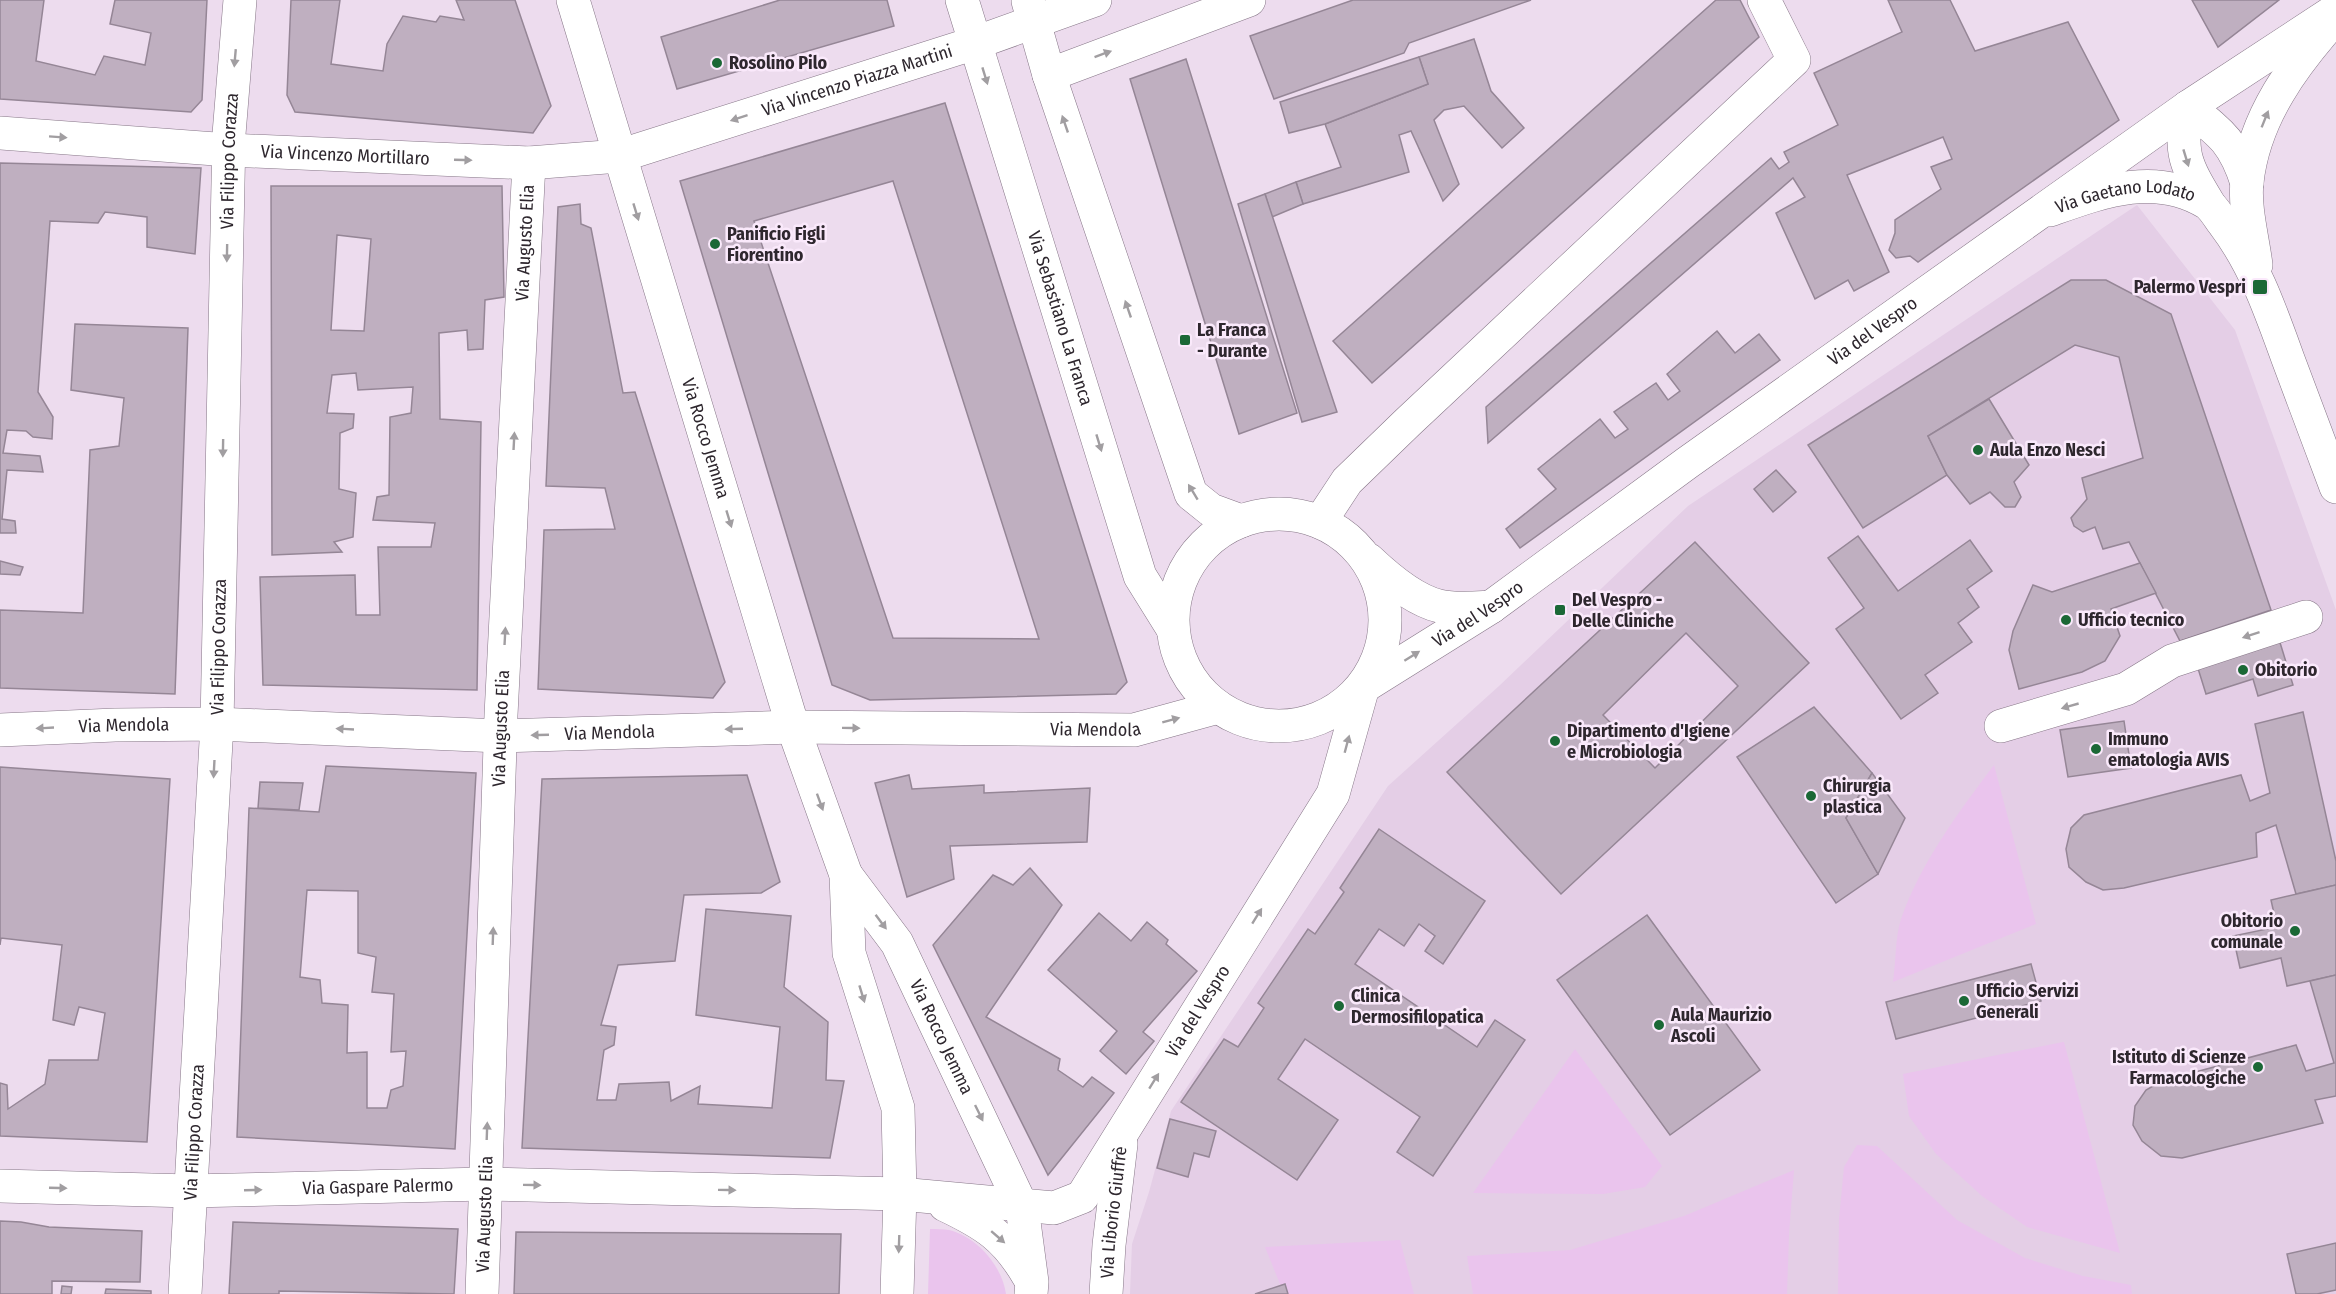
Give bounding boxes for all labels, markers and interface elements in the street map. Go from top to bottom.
street label: Via Vincenzo Piazza Martini [759,40,955,121]
one-way arrow [230,49,240,68]
one-way arrow [1095,49,1113,59]
place label: Rosolino Pilo [729,52,828,74]
marker: Rosolino Pilo [710,56,724,70]
one-way arrow [981,67,990,85]
street label: Via Filippo Corazza [216,92,243,229]
one-way arrow [2261,110,2270,128]
one-way arrow [730,114,748,123]
one-way arrow [1060,115,1070,133]
one-way arrow [49,133,68,142]
street label: Via Vincenzo Mortillaro [260,140,430,170]
one-way arrow [2182,149,2191,167]
one-way arrow [453,156,472,165]
street label: Via Gaetano Lodato [2052,175,2199,218]
street label: Via Augusto Elia [511,184,539,302]
one-way arrow [632,203,641,221]
place label: Panificio Figli Fiorentino [727,223,825,266]
street label: Via Sebastiano La Franca [1023,228,1098,408]
marker: Panificio Figli Fiorentino [708,237,722,251]
one-way arrow [222,244,232,263]
place label: Palermo Vespri [2134,276,2246,298]
marker: Palermo Vespri [2251,278,2269,296]
street label: Via del Vespro [1824,292,1922,370]
one-way arrow [1123,300,1132,318]
place label: La Franca - Durante [1197,319,1267,362]
marker: La Franca - Durante [1178,333,1192,347]
street label: Via Rocco Jemma [677,376,734,501]
one-way arrow [510,432,519,451]
one-way arrow [1095,434,1104,452]
one-way arrow [218,439,228,458]
place label: Aula Enzo Nesci [1989,439,2105,461]
marker: Aula Enzo Nesci [1971,443,1985,457]
one-way arrow [1187,484,1198,500]
one-way arrow [725,510,734,528]
street label: Via del Vespro [1428,576,1528,652]
street label: Via Filippo Corazza [206,578,231,715]
place label: Del Vespro - Delle Cliniche [1572,589,1674,632]
marker: Del Vespro - Delle Cliniche [1553,603,1567,617]
place label: Ufficio tecnico [2078,609,2185,631]
marker: Ufficio tecnico [2059,613,2073,627]
one-way arrow [500,626,509,645]
one-way arrow [2242,631,2260,641]
one-way arrow [1404,650,1421,661]
place label: Obitorio [2255,659,2318,681]
marker: Obitorio [2236,663,2250,677]
street label: Via Augusto Elia [488,669,514,787]
one-way arrow [2061,702,2079,711]
street label: Via Mendola [78,713,169,738]
one-way arrow [1162,715,1180,724]
street label: Via Mendola [1050,718,1144,741]
street label: Via Mendola [564,720,655,745]
place label: Dipartimento d'Igiene e Microbiologia [1567,720,1730,763]
one-way arrow [35,723,54,732]
one-way arrow [842,723,861,733]
one-way arrow [725,724,744,734]
one-way arrow [335,725,354,734]
place label: Immuno ematologia AVIS [2108,728,2229,771]
one-way arrow [530,730,549,740]
marker: Dipartimento d'Igiene e Microbiologia [1548,734,1562,748]
one-way arrow [1343,735,1352,753]
marker: Immuno ematologia AVIS [2089,742,2103,756]
one-way arrow [210,759,219,778]
place label: Chirurgia plastica [1823,775,1891,818]
marker: Chirurgia plastica [1804,789,1818,803]
one-way arrow [815,793,825,811]
one-way arrow [1251,908,1262,924]
place label: Obitorio comunale [2211,910,2283,953]
one-way arrow [874,914,886,929]
marker: Obitorio comunale [2288,924,2302,938]
one-way arrow [489,926,498,945]
street label: Via del Vespro [1161,961,1235,1061]
street label: Via Rocco Jemma [905,976,978,1098]
place label: Ufficio Servizi Generali [1976,980,2079,1023]
one-way arrow [858,985,867,1003]
place label: Clinica Dermosifilopatica [1351,985,1484,1028]
marker: Ufficio Servizi Generali [1957,994,1971,1008]
marker: Clinica Dermosifilopatica [1332,999,1346,1013]
place label: Aula Maurizio Ascoli [1670,1004,1772,1047]
marker: Aula Maurizio Ascoli [1652,1018,1666,1032]
place label: Istituto di Scienze Farmacologiche [2112,1046,2246,1089]
marker: Istituto di Scienze Farmacologiche [2251,1060,2265,1074]
street label: Via Filippo Corazza [179,1063,209,1201]
one-way arrow [1148,1073,1159,1089]
one-way arrow [975,1105,984,1122]
one-way arrow [482,1121,492,1140]
street label: Via Liborio Giuffrè [1096,1145,1132,1279]
street label: Via Augusto Elia [472,1155,498,1273]
street label: Via Gaspare Palermo [302,1174,454,1199]
one-way arrow [523,1180,542,1190]
one-way arrow [49,1183,68,1192]
one-way arrow [244,1185,263,1194]
one-way arrow [718,1185,737,1195]
one-way arrow [990,1230,1005,1243]
one-way arrow [894,1235,903,1254]

